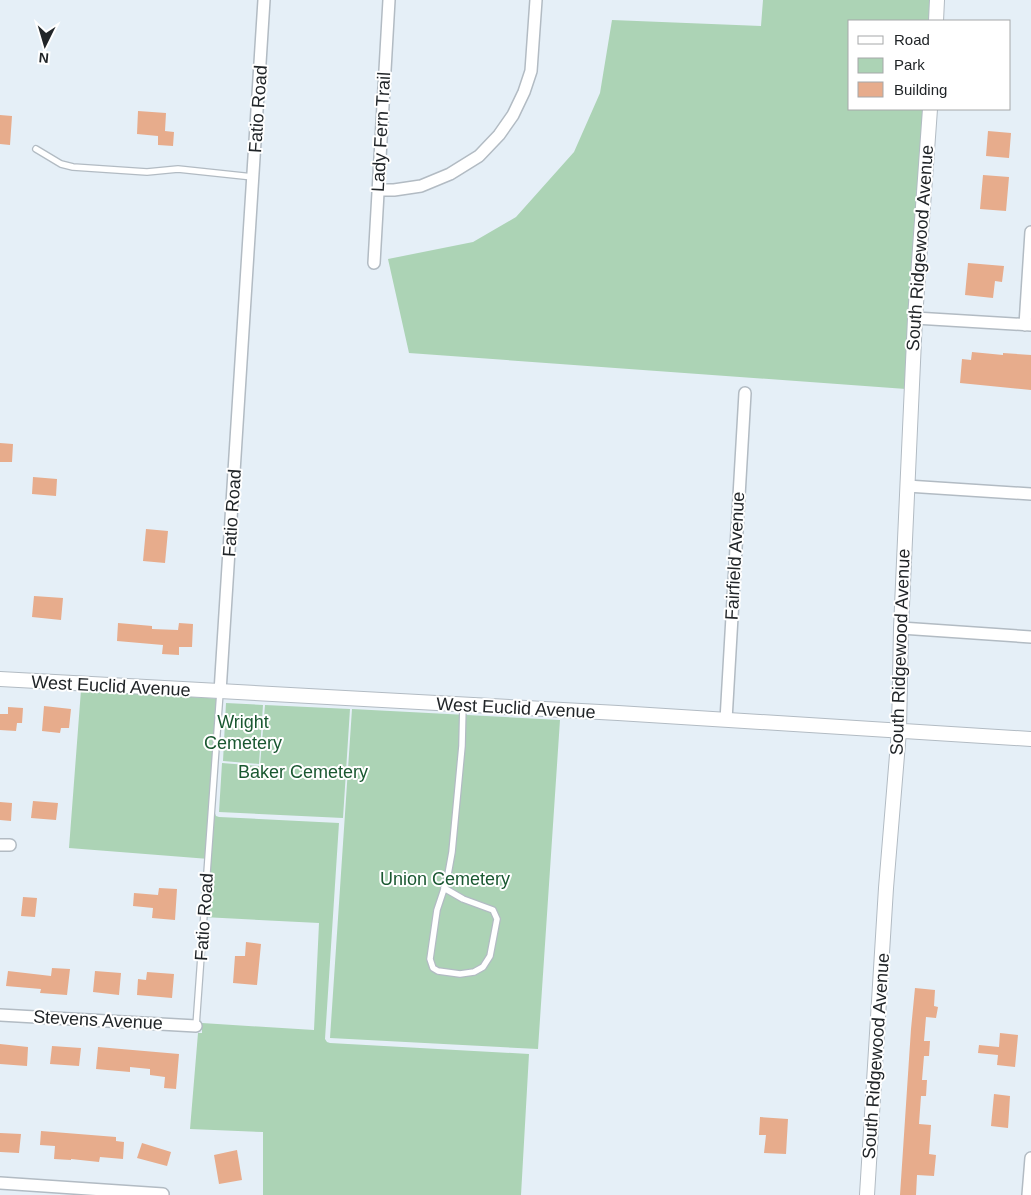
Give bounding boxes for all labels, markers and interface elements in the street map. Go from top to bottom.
north arrow [20,20,70,70]
legend [848,20,1011,110]
text: Road [894,31,930,48]
text: N [38,50,50,66]
text: Park [894,56,925,73]
street label: Fatio Road [245,64,271,154]
street label: Lady Fern Trail [368,72,394,192]
text: Building [894,81,947,98]
street label: South Ridgewood Avenue [903,144,937,352]
street label: Fatio Road [219,468,245,558]
street label: Fairfield Avenue [722,491,748,621]
street label: South Ridgewood Avenue [886,548,914,756]
street label: West Euclid Avenue [31,672,191,700]
street label: West Euclid Avenue [436,694,596,722]
park label: Wright Cemetery [204,712,282,753]
park label: Baker Cemetery [238,762,368,782]
park label: Union Cemetery [380,869,510,889]
street label: Fatio Road [191,872,217,962]
street label: South Ridgewood Avenue [859,952,893,1160]
street label: Stevens Avenue [33,1007,163,1033]

